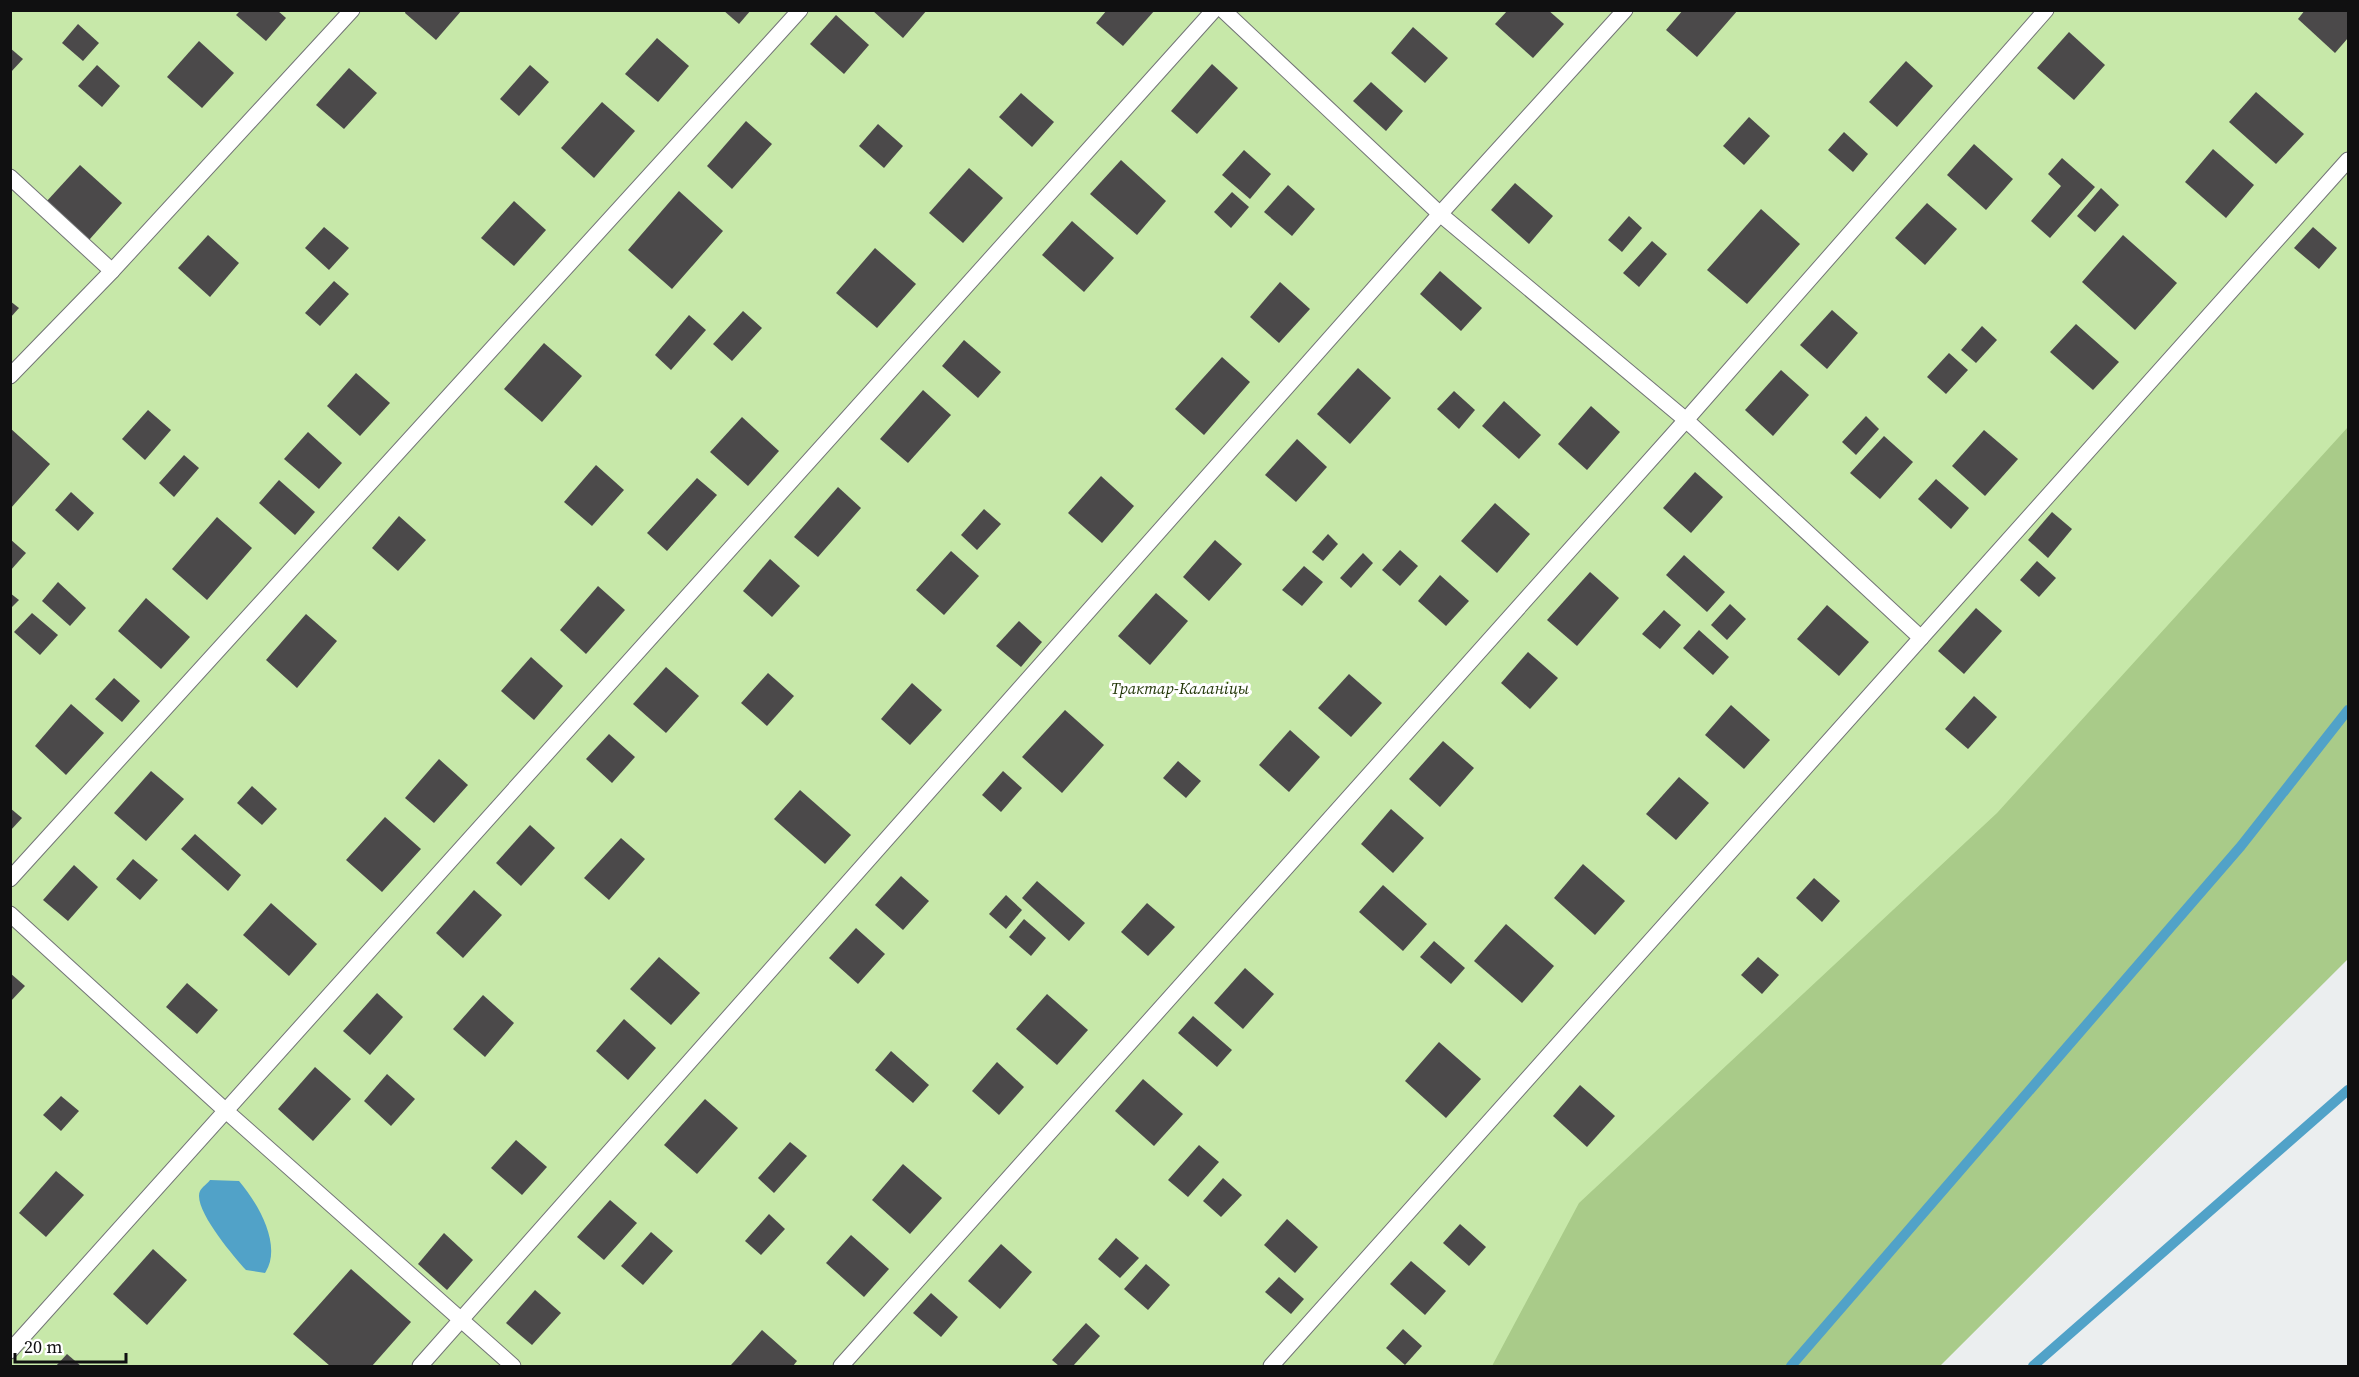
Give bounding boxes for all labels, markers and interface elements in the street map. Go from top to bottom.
park label: Трактар-Каланіцы [1111,677,1250,699]
scale bar [15,1326,126,1364]
text: 20 m [24,1334,62,1359]

